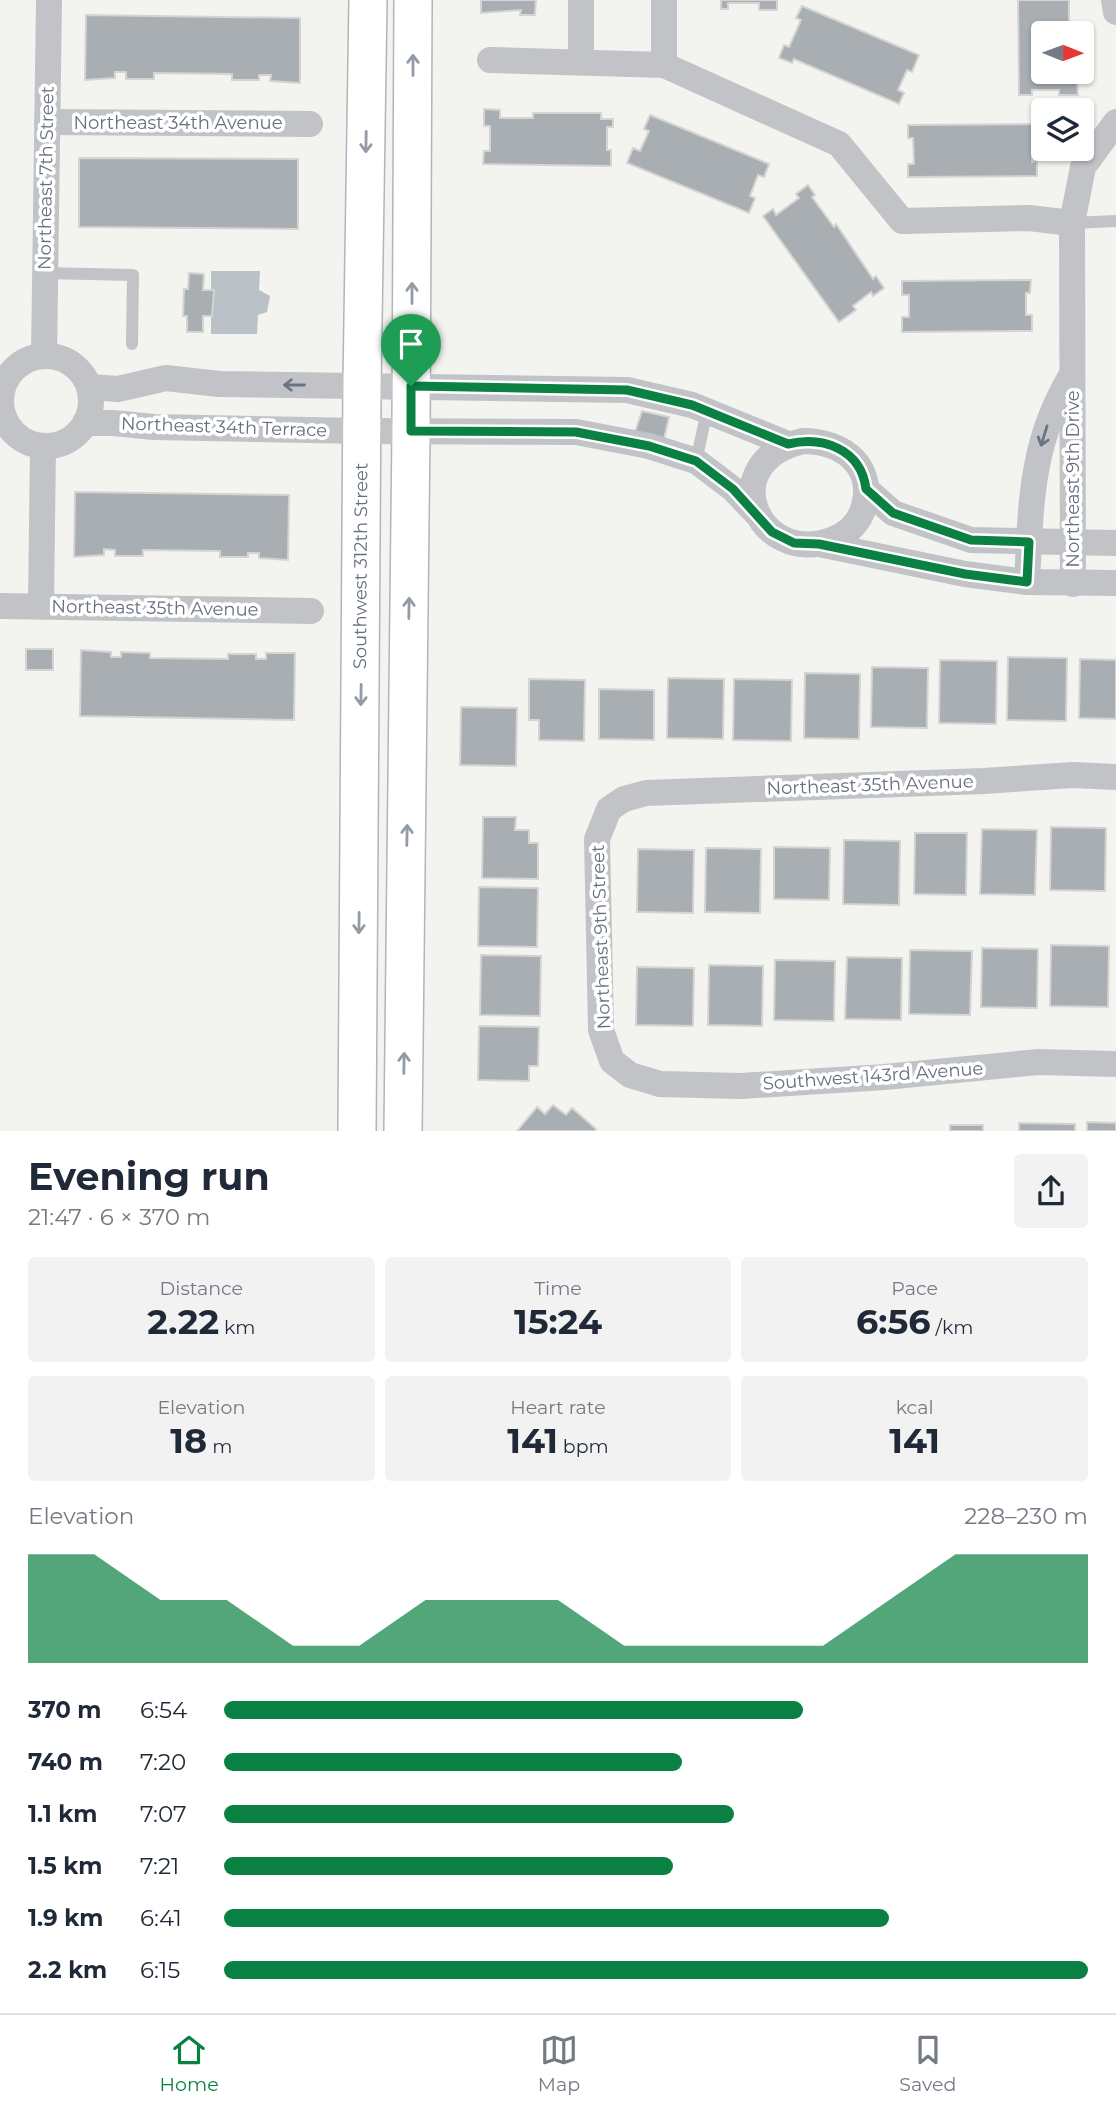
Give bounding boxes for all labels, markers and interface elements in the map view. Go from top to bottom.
north arrow [1031,21,1094,84]
map controls [1031,21,1094,161]
one-way arrow [406,54,420,77]
street label: Northeast 7th Street [33,86,59,270]
button: layers [1031,98,1094,161]
street label: Northeast 34th Avenue [73,112,283,134]
one-way arrow [359,130,372,153]
one-way arrow [405,281,419,304]
pin [381,314,441,386]
icon: arrive [392,325,430,363]
one-way arrow [283,378,306,391]
street label: Northeast 9th Drive [1062,390,1084,568]
street label: Northeast 34th Terrace [120,412,328,442]
one-way arrow [1037,425,1049,447]
street label: Southwest 312th Street [349,463,372,669]
street label: Northeast 35th Avenue [51,595,259,621]
one-way arrow [402,597,416,620]
one-way arrow [354,684,368,707]
street label: Northeast 35th Avenue [766,770,974,800]
one-way arrow [400,824,413,847]
street label: Northeast 9th Street [587,844,615,1030]
one-way arrow [352,911,365,934]
one-way arrow [397,1052,411,1075]
street label: Southwest 143rd Avenue [762,1057,984,1095]
text: Evening run [28,1153,270,1200]
button: share [1014,1154,1088,1228]
text: 21:47 · 6 × 370 m [28,1203,210,1231]
text: Distance [160,1277,243,1300]
text: Time [534,1277,582,1300]
text: Pace [891,1277,938,1300]
text: 2.22 [147,1300,219,1343]
text: 15:24 [514,1300,602,1343]
text: 6:56 [856,1300,931,1343]
text: km [219,1316,255,1339]
text: /km [931,1316,973,1339]
text: Elevation [157,1396,245,1419]
text: Heart rate [510,1396,606,1419]
text: kcal [896,1396,934,1419]
text: 18 [170,1419,207,1462]
text: 141 [507,1419,558,1462]
text: 141 [889,1419,940,1462]
text: m [207,1435,232,1458]
text: bpm [558,1435,609,1458]
text: Elevation [28,1502,134,1530]
text: 228–230 m [964,1502,1088,1530]
text: 370 m [28,1696,101,1724]
text: 6:54 [140,1696,187,1724]
text: 740 m [28,1748,103,1776]
text: 7:20 [140,1748,186,1776]
text: 1.1 km [28,1800,97,1828]
text: 7:07 [140,1800,187,1828]
text: 1.5 km [28,1852,102,1880]
text: 7:21 [140,1852,179,1880]
text: 1.9 km [28,1904,103,1932]
text: 6:41 [140,1904,182,1932]
text: 2.2 km [28,1956,107,1984]
text: 6:15 [140,1956,180,1984]
tab: Home [160,2031,219,2096]
tab: Map [538,2031,580,2096]
tab: Saved [899,2031,956,2096]

